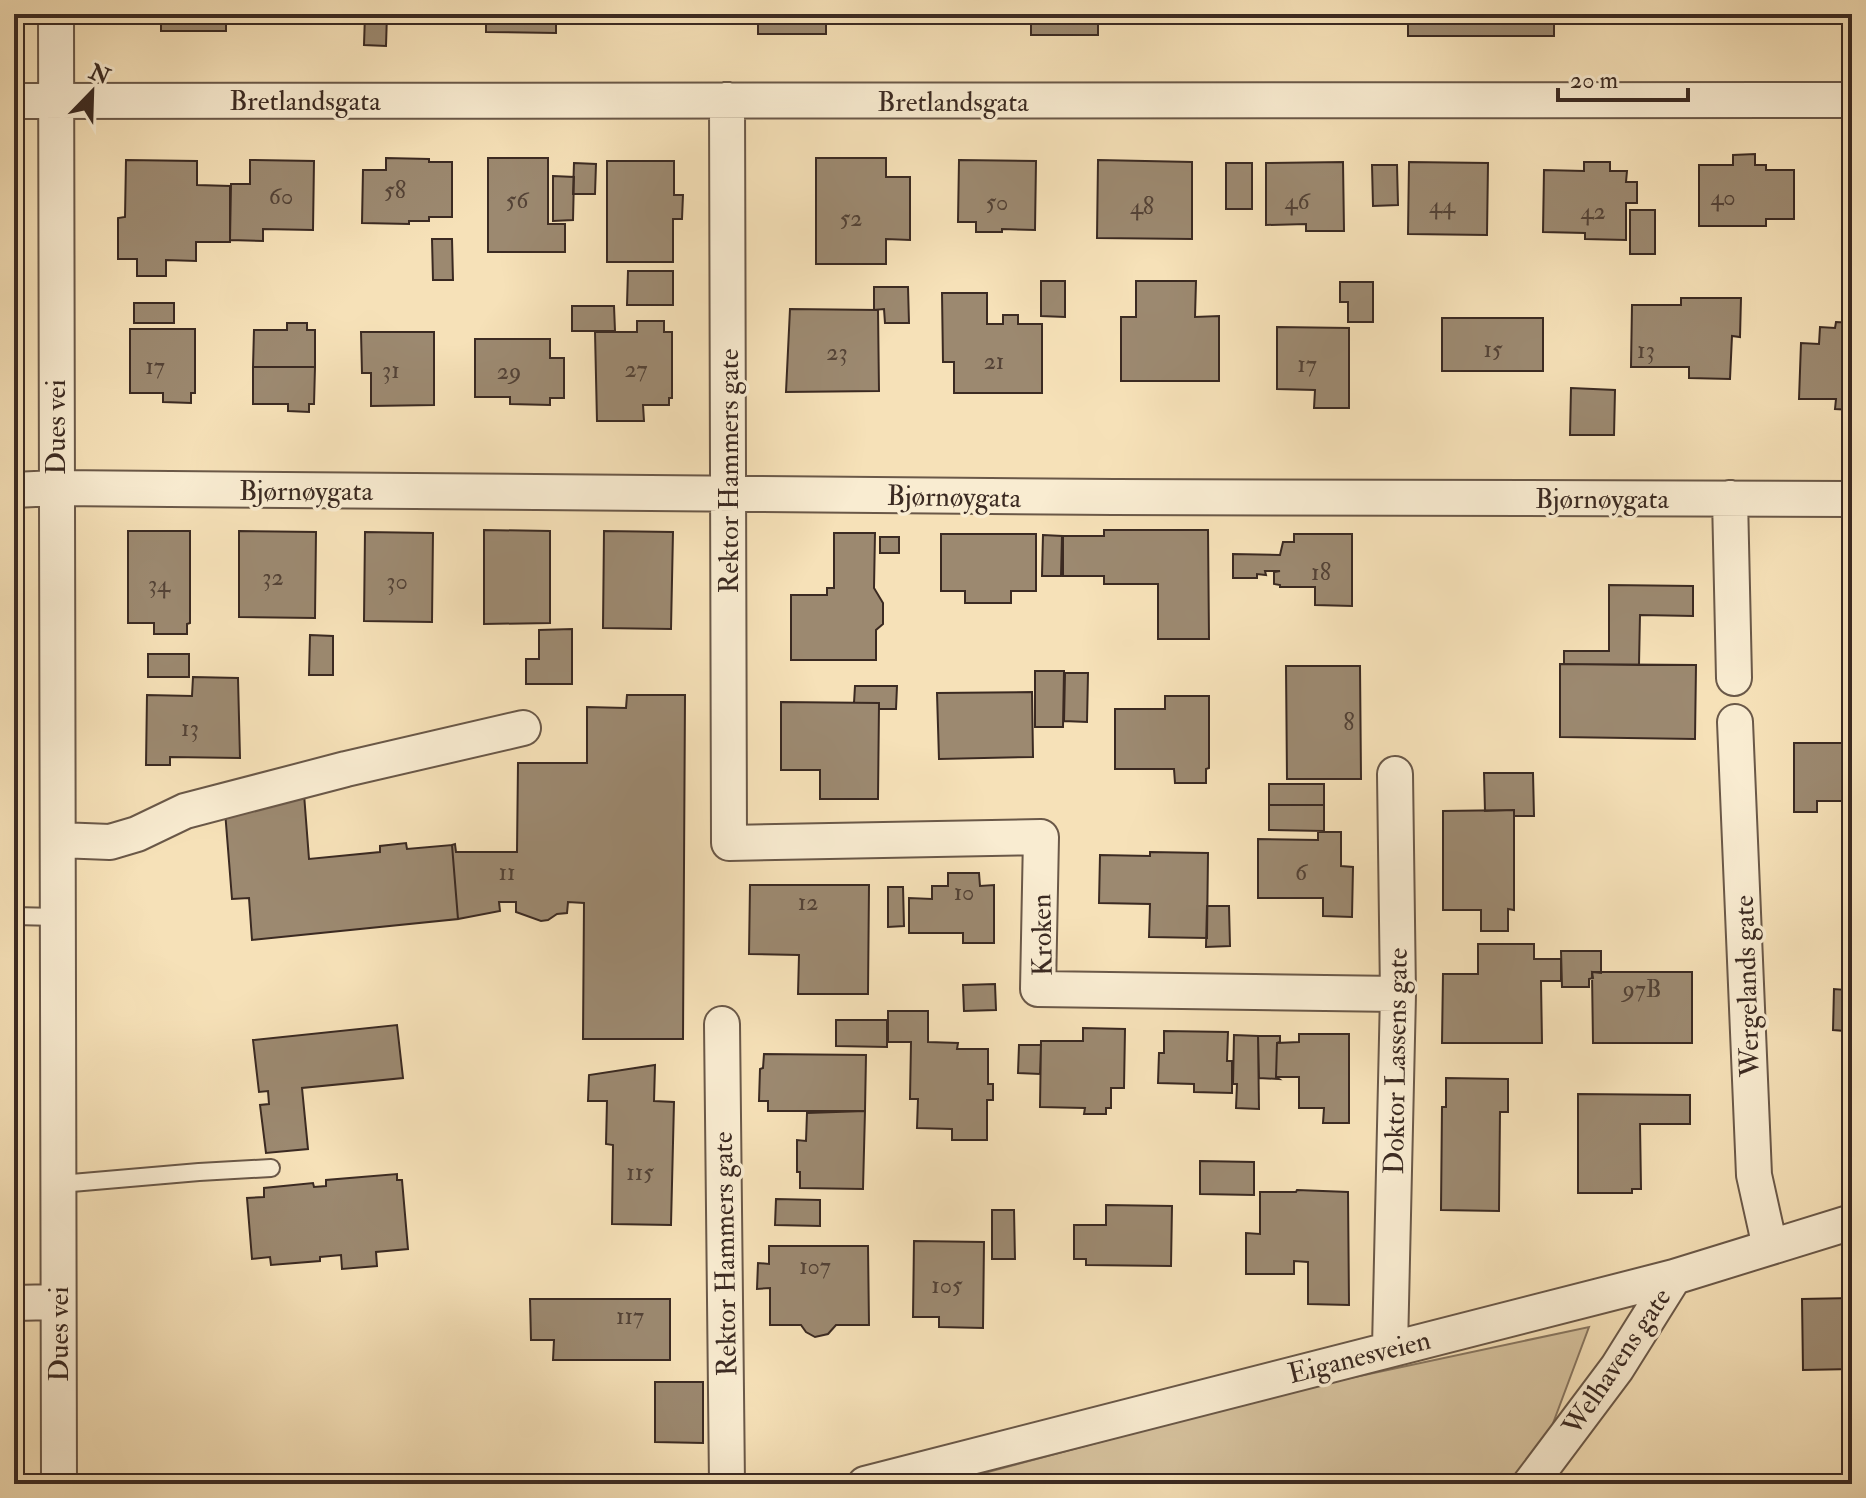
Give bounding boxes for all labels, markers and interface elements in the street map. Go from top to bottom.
north arrow [52,52,132,132]
scale bar [1558,52,1688,102]
text: N [84,57,114,91]
text: 20 m [1570,65,1619,96]
street label: Bretlandsgata [229,84,381,119]
street label: Bretlandsgata [877,85,1029,120]
house number: 58 [384,175,406,206]
house number: 60 [269,181,293,212]
house number: 40 [1710,182,1736,213]
house number: 56 [506,185,530,216]
house number: 46 [1284,186,1311,217]
house number: 50 [986,187,1008,218]
house number: 44 [1429,190,1456,221]
house number: 48 [1130,191,1154,222]
house number: 42 [1580,196,1606,227]
house number: 52 [840,203,862,234]
house number: 15 [1483,334,1503,365]
house number: 13 [1637,335,1655,366]
house number: 23 [826,337,848,368]
house number: 21 [984,346,1004,377]
street label: Rektor Hammers gate [712,348,747,593]
house number: 17 [1297,349,1317,380]
house number: 17 [145,351,165,382]
house number: 27 [624,354,648,385]
house number: 31 [382,355,400,386]
house number: 29 [497,356,521,387]
street label: Dues vei [39,379,74,475]
street label: Bjørnøygata [239,474,374,509]
street label: Bjørnøygata [887,479,1022,516]
street label: Bjørnøygata [1535,482,1670,517]
house number: 18 [1311,557,1331,588]
house number: 32 [262,562,284,593]
house number: 30 [386,566,408,597]
house number: 34 [148,569,171,600]
house number: 8 [1343,707,1355,738]
house number: 13 [181,713,199,744]
house number: 11 [498,857,516,888]
house number: 6 [1295,857,1309,888]
house number: 10 [954,877,974,908]
house number: 12 [798,887,818,918]
street label: Kroken [1024,893,1061,976]
street label: Wergelands gate [1727,894,1768,1078]
street label: Doktor Lassens gate [1377,947,1416,1175]
house number: 97B [1620,974,1662,1005]
street label: Rektor Hammers gate [706,1131,745,1377]
house number: 115 [626,1157,654,1188]
house number: 107 [799,1251,831,1282]
house number: 105 [931,1270,963,1301]
street label: Welhavens gate [1555,1281,1679,1443]
street label: Dues vei [42,1286,77,1382]
house number: 117 [616,1301,644,1332]
street label: Eiganesveien [1284,1323,1434,1392]

